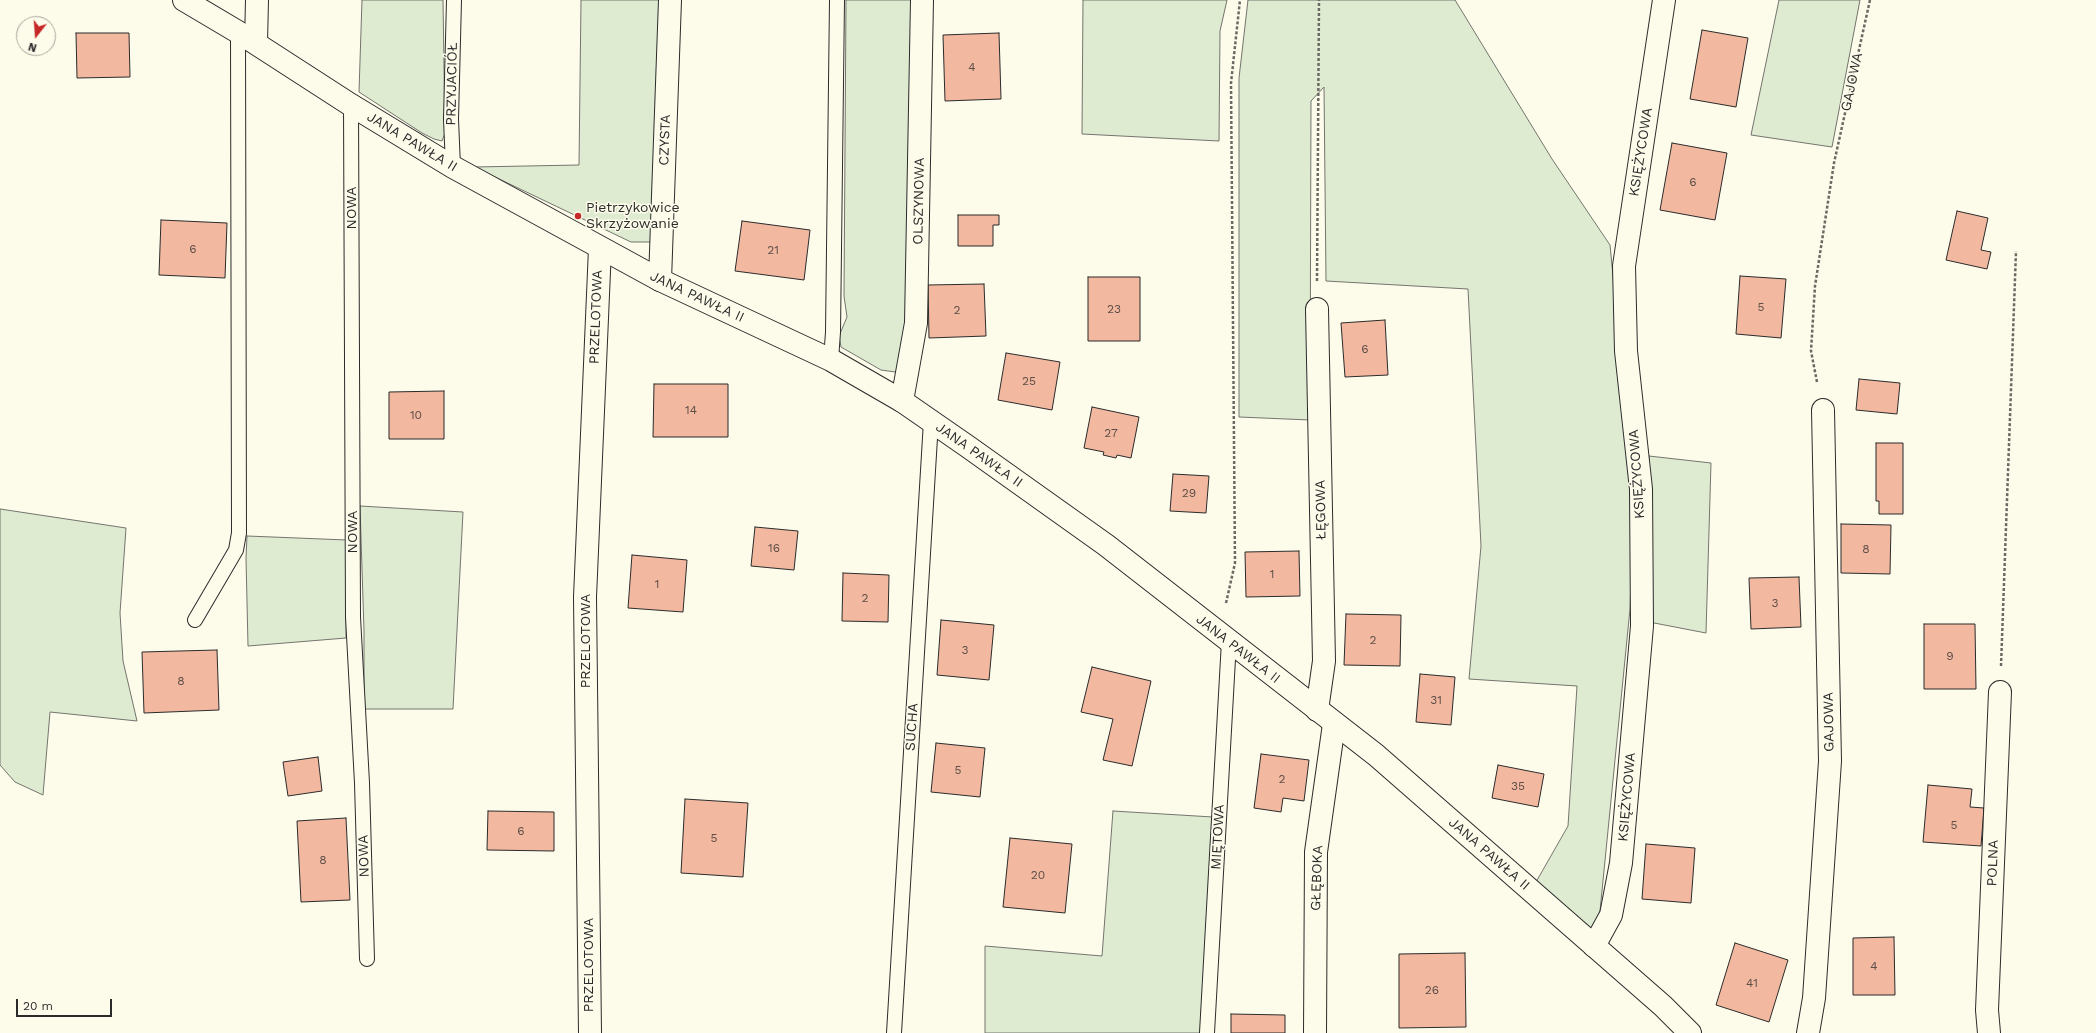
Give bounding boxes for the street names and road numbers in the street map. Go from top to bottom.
street label: PRZYJACIÓŁ [443,42,461,126]
street label: GAJOWA [1838,51,1866,113]
street label: KSIĘŻYCOWA [1626,106,1656,198]
street label: JANA PAWŁA II [364,108,460,176]
street label: CZYSTA [656,114,674,166]
street label: OLSZYNOWA [910,157,928,245]
street label: NOWA [344,187,360,229]
street label: JANA PAWŁA II [647,268,747,326]
street label: PRZELOTOWA [586,270,606,364]
street label: JANA PAWŁA II [932,419,1026,491]
street label: KSIĘŻYCOWA [1625,429,1649,519]
street label: ŁĘGOWA [1312,480,1330,540]
street label: NOWA [345,511,361,553]
street label: PRZELOTOWA [578,594,594,688]
street label: JANA PAWŁA II [1193,611,1283,687]
street label: GAJOWA [1820,692,1838,752]
street label: SUCHA [902,702,922,752]
street label: KSIĘŻYCOWA [1615,752,1639,842]
street label: MIĘTOWA [1208,804,1228,870]
street label: JANA PAWŁA II [1445,814,1533,894]
street label: NOWA [355,834,373,878]
street label: POLNA [1984,839,2002,887]
street label: GŁĘBOKA [1307,845,1327,911]
street label: PRZELOTOWA [581,918,597,1012]

